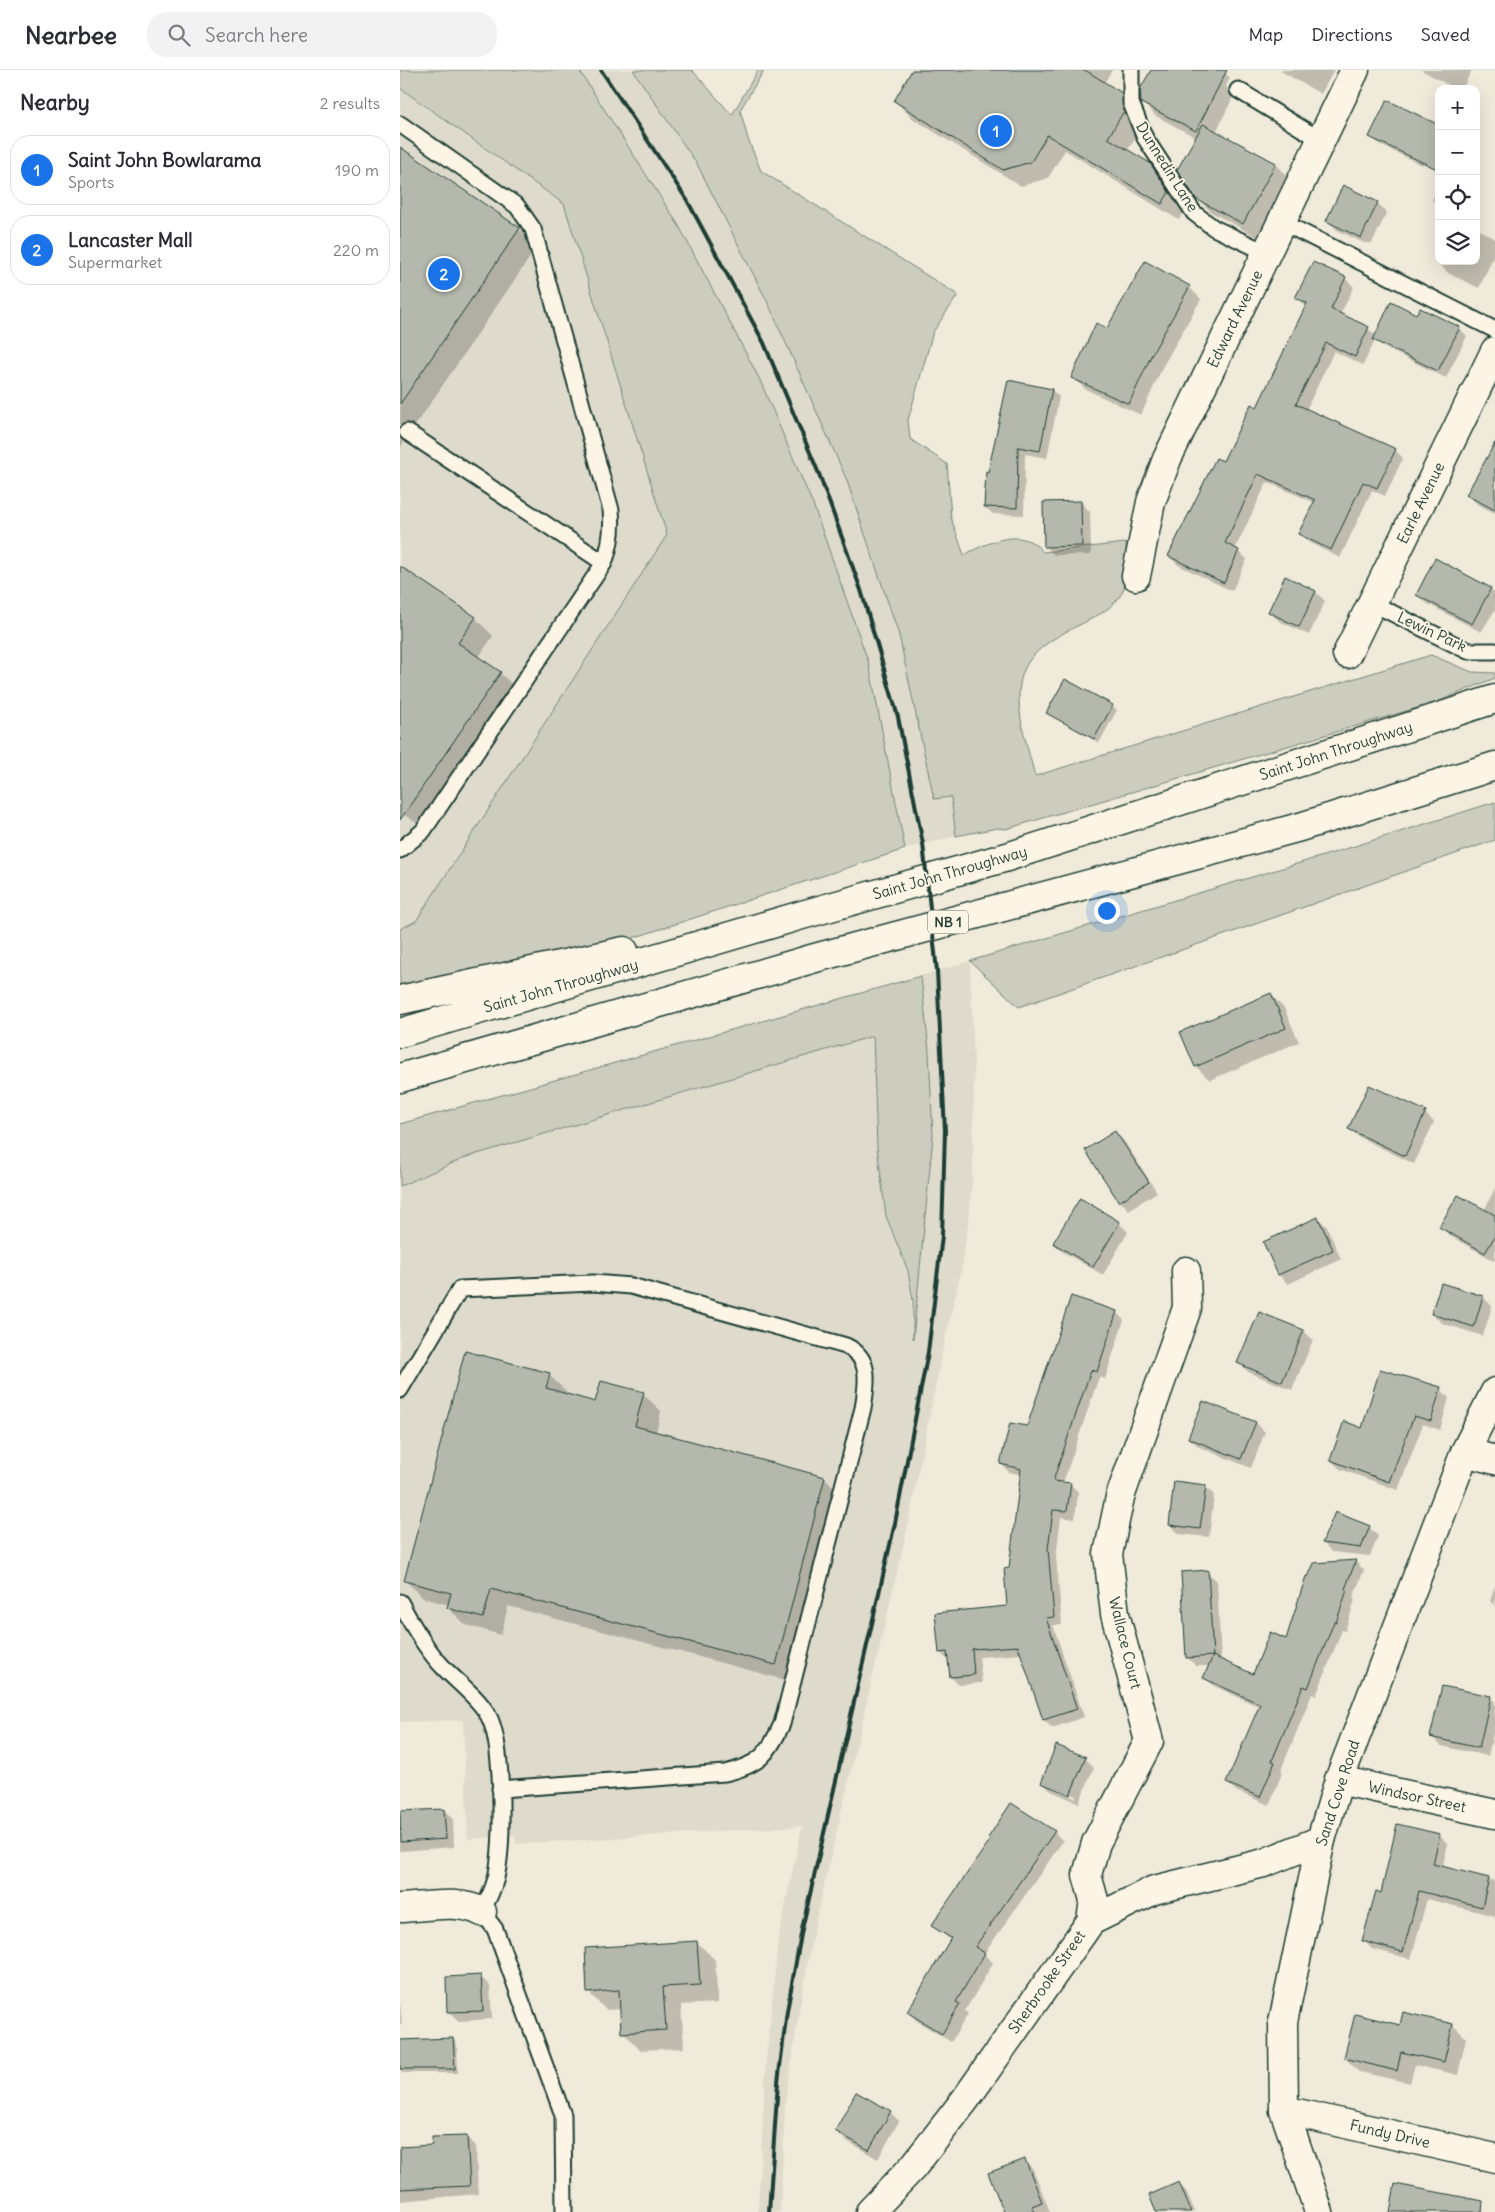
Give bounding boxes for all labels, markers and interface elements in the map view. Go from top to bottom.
search box [147,12,497,57]
text: Nearbee [25,20,117,50]
icon: search [165,21,193,49]
text: Search here [205,23,308,47]
text: Map [1248,23,1283,46]
text: Directions [1311,23,1393,46]
text: Saved [1421,23,1470,46]
map controls [1435,85,1480,265]
button: + [1435,85,1480,130]
text: Nearby [20,89,90,116]
text: 2 results [320,93,380,113]
pin: 1 [980,112,1012,150]
street label: Dunnedin Lane [1132,118,1203,215]
button: − [1435,130,1480,175]
text: Saint John Bowlarama [68,148,261,172]
text: 1 [34,160,40,180]
text: 190 m [335,160,379,180]
text: Sports [68,172,114,192]
button: locate [1435,175,1480,220]
button: layers [1435,220,1480,265]
text: Lancaster Mall [68,228,192,252]
text: 2 [33,240,41,260]
text: 220 m [333,240,379,260]
text: Supermarket [68,252,162,272]
pin: 2 [428,255,460,293]
street label: Edward Avenue [1203,267,1266,371]
street label: Earle Avenue [1393,459,1449,547]
street label: Lewin Park [1395,607,1470,656]
street label: Saint John Throughway [1257,717,1415,784]
street label: Saint John Throughway [870,841,1029,904]
your location [1094,898,1120,924]
road number: NB 1 [928,910,968,934]
street label: Saint John Throughway [481,954,640,1017]
street label: Wallace Court [1105,1595,1146,1691]
street label: Sand Cove Road [1311,1737,1364,1848]
street label: Windsor Street [1366,1777,1468,1816]
street label: Sherbrooke Street [1004,1926,1089,2037]
street label: Fundy Drive [1348,2115,1432,2152]

